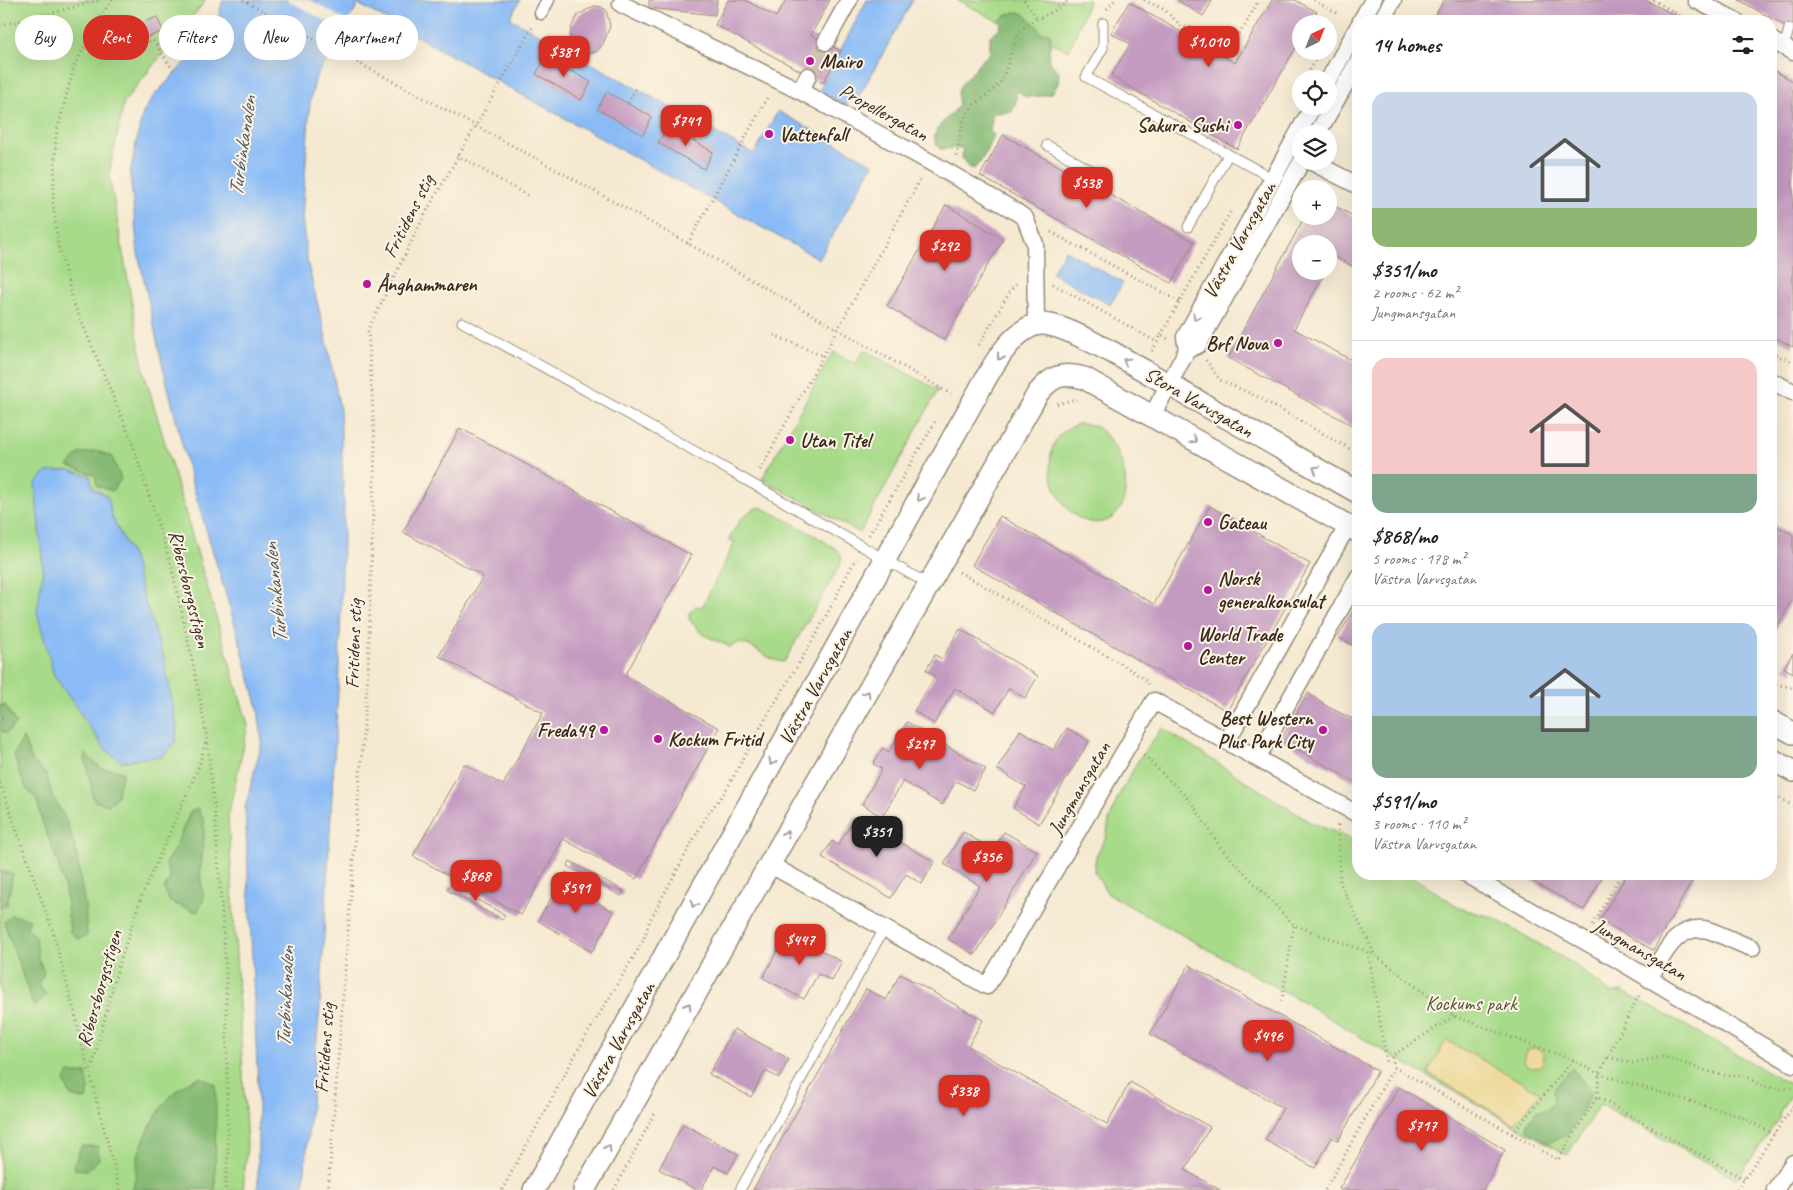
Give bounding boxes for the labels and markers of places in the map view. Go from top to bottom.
pin: $1,010 [1168,26,1250,68]
pin: $381 [534,36,594,78]
place label: Mairo [820,49,864,74]
marker: Mairo [804,55,816,67]
pin: $741 [656,104,716,147]
place label: Sakura Sushi [1137,113,1231,138]
marker: Sakura Sushi [1232,119,1244,131]
place label: Vattenfall [779,122,851,147]
marker: Vattenfall [763,128,775,140]
pin: $538 [1057,166,1117,209]
pin: $292 [915,230,975,272]
place label: Ånghammaren [377,272,477,297]
marker: Ånghammaren [361,278,373,290]
place label: Brf Nova [1206,331,1270,356]
marker: Brf Nova [1272,337,1284,349]
place label: Utan Titel [800,428,875,453]
marker: Utan Titel [784,434,796,446]
place label: Gateau [1218,510,1267,535]
marker: Gateau [1202,516,1214,528]
place label: Norsk generalkonsulat [1218,566,1327,614]
marker: Norsk generalkonsulat [1202,584,1214,596]
place label: World Trade Center [1198,622,1284,670]
marker: World Trade Center [1182,640,1194,652]
place label: Best Western Plus Park City [1218,706,1315,754]
place label: Freda49 [537,718,596,743]
marker: Freda49 [598,724,610,736]
marker: Best Western Plus Park City [1317,724,1329,736]
place label: Kockum Fritid [668,727,766,752]
pin: $297 [890,728,950,770]
marker: Kockum Fritid [652,733,664,745]
pin: $351 [847,816,907,858]
pin: $356 [957,840,1017,883]
pin: $868 [446,860,506,902]
pin: $591 [546,872,606,914]
pin: $447 [770,924,830,966]
pin: $496 [1238,1020,1298,1062]
pin: $338 [934,1074,994,1117]
pin: $717 [1392,1110,1452,1152]

